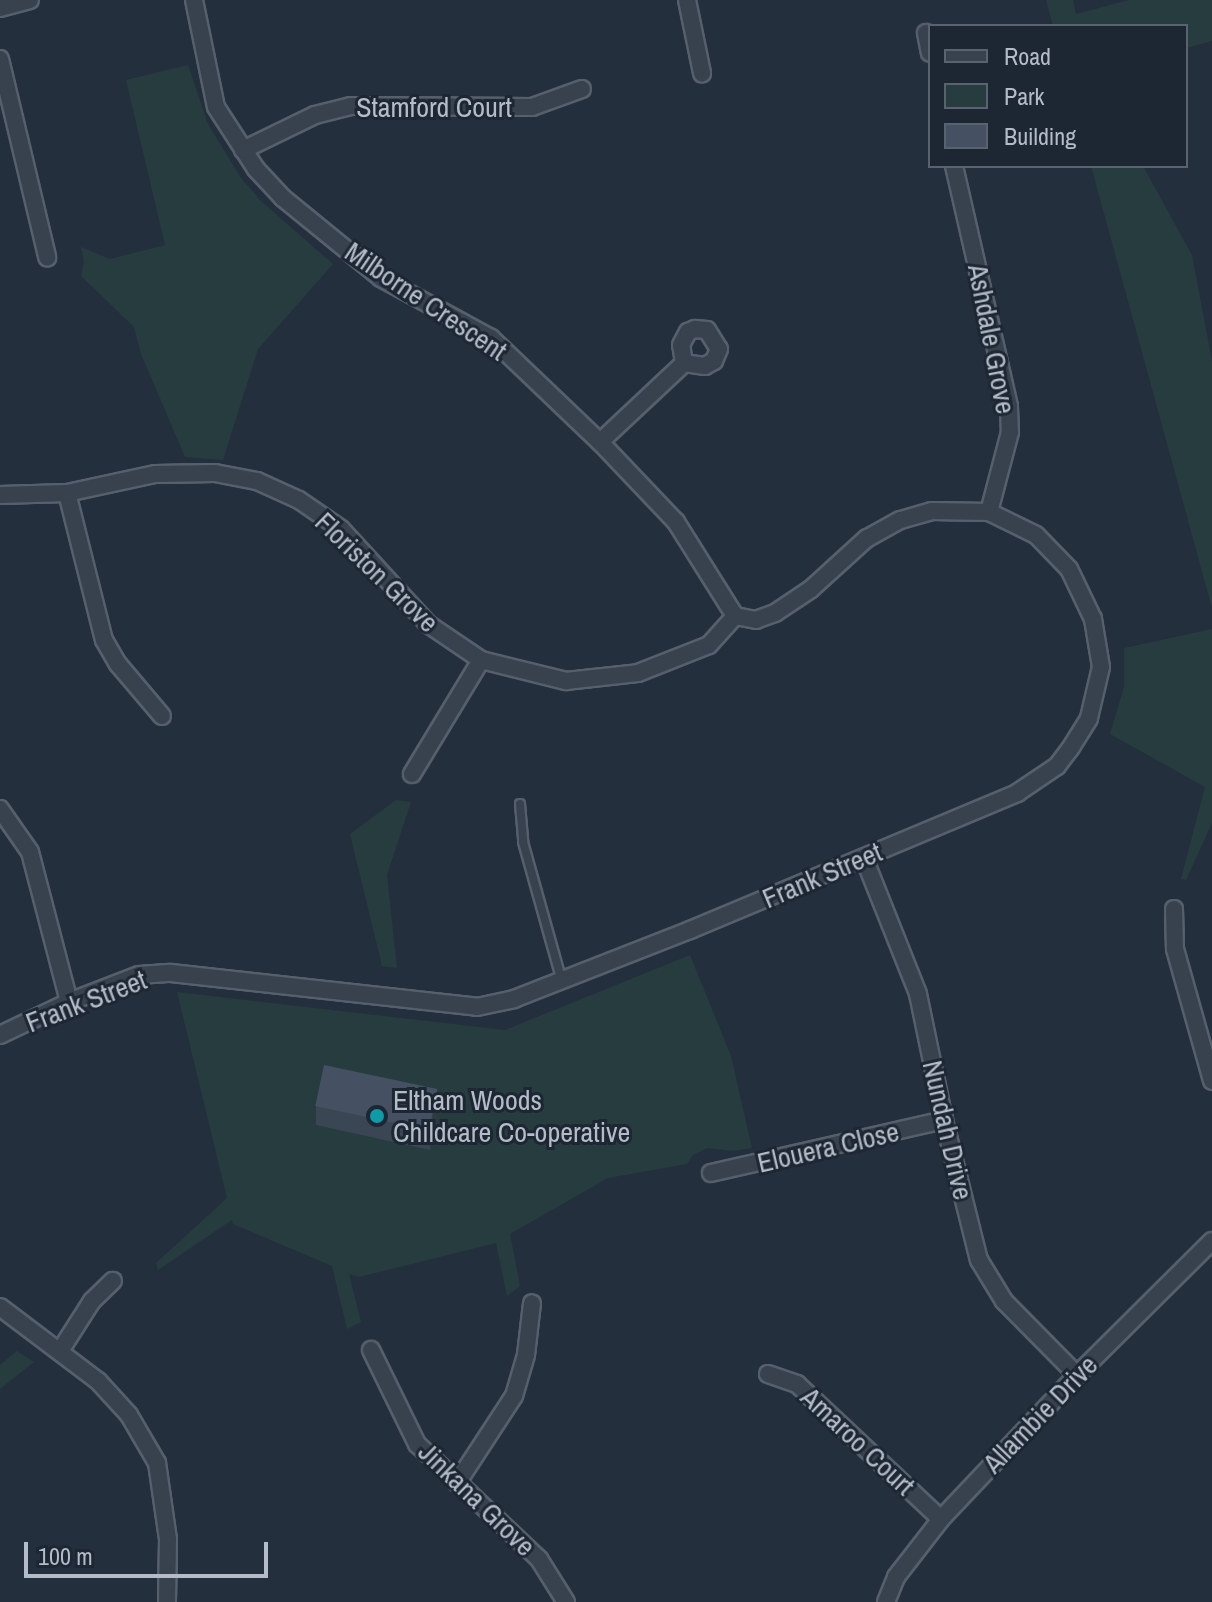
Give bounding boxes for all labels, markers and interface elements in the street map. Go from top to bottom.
legend [928,24,1188,168]
text: Road [1004,40,1051,72]
text: Park [1004,80,1044,112]
street label: Stamford Court [356,90,512,124]
text: Building [1004,120,1076,152]
street label: Milborne Crescent [339,235,513,367]
street label: Ashdale Grove [961,261,1023,417]
street label: Floriston Grove [308,505,446,639]
street label: Frank Street [757,835,887,915]
street label: Frank Street [21,963,151,1039]
street label: Nundah Drive [916,1057,980,1203]
place label: Eltham Woods Childcare Co-operative [393,1083,630,1149]
marker: Eltham Woods Childcare Co-operative [368,1107,386,1125]
street label: Elouera Close [754,1114,902,1180]
street label: Allambie Drive [976,1348,1104,1480]
street label: Amaroo Court [794,1380,922,1502]
street label: Jinkana Grove [412,1435,542,1563]
scale bar [28,1526,272,1576]
text: 100 m [38,1540,93,1572]

